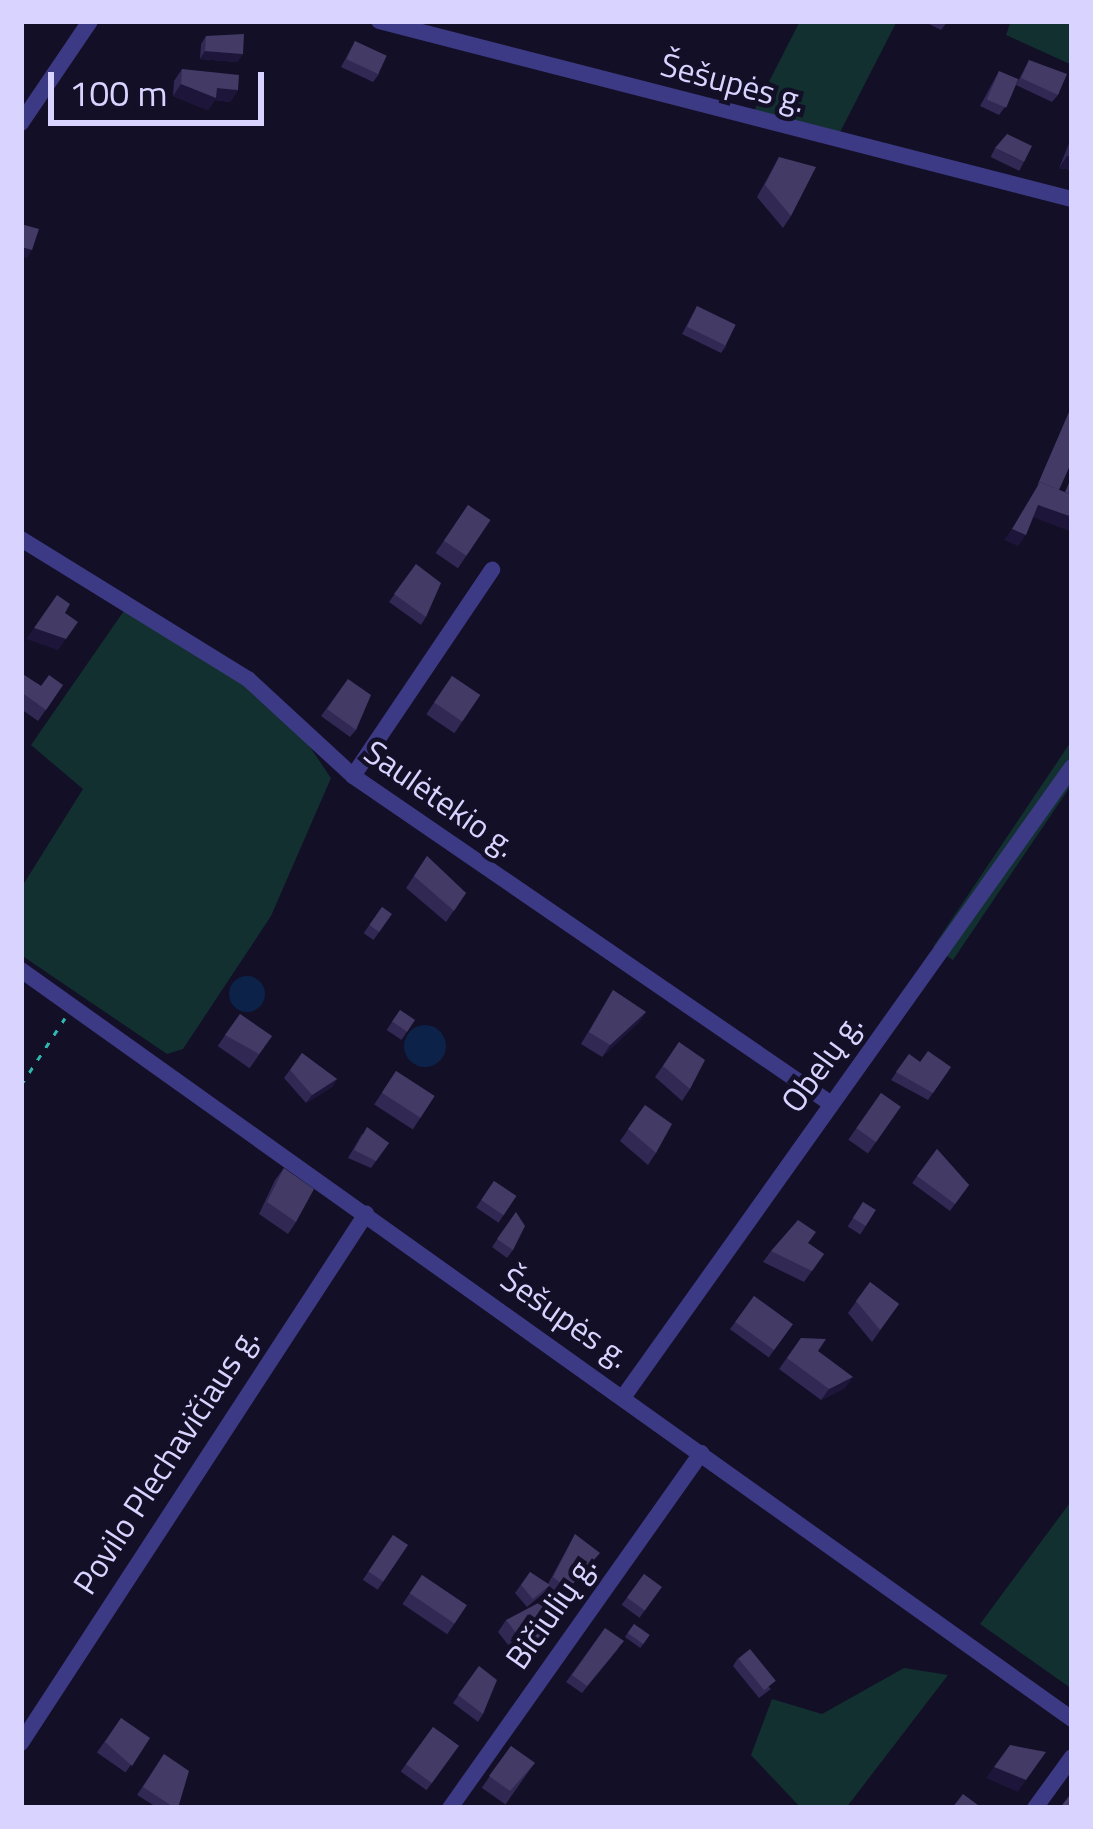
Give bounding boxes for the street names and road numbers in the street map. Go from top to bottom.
street label: Šešupės g. [656,45,810,121]
street label: Saulėtekio g. [356,732,524,866]
street label: Obelų g. [773,1006,871,1120]
street label: Šešupės g. [493,1259,637,1377]
street label: Povilo Plechavičiaus g. [65,1320,267,1602]
street label: Bičiulių g. [497,1547,605,1677]

